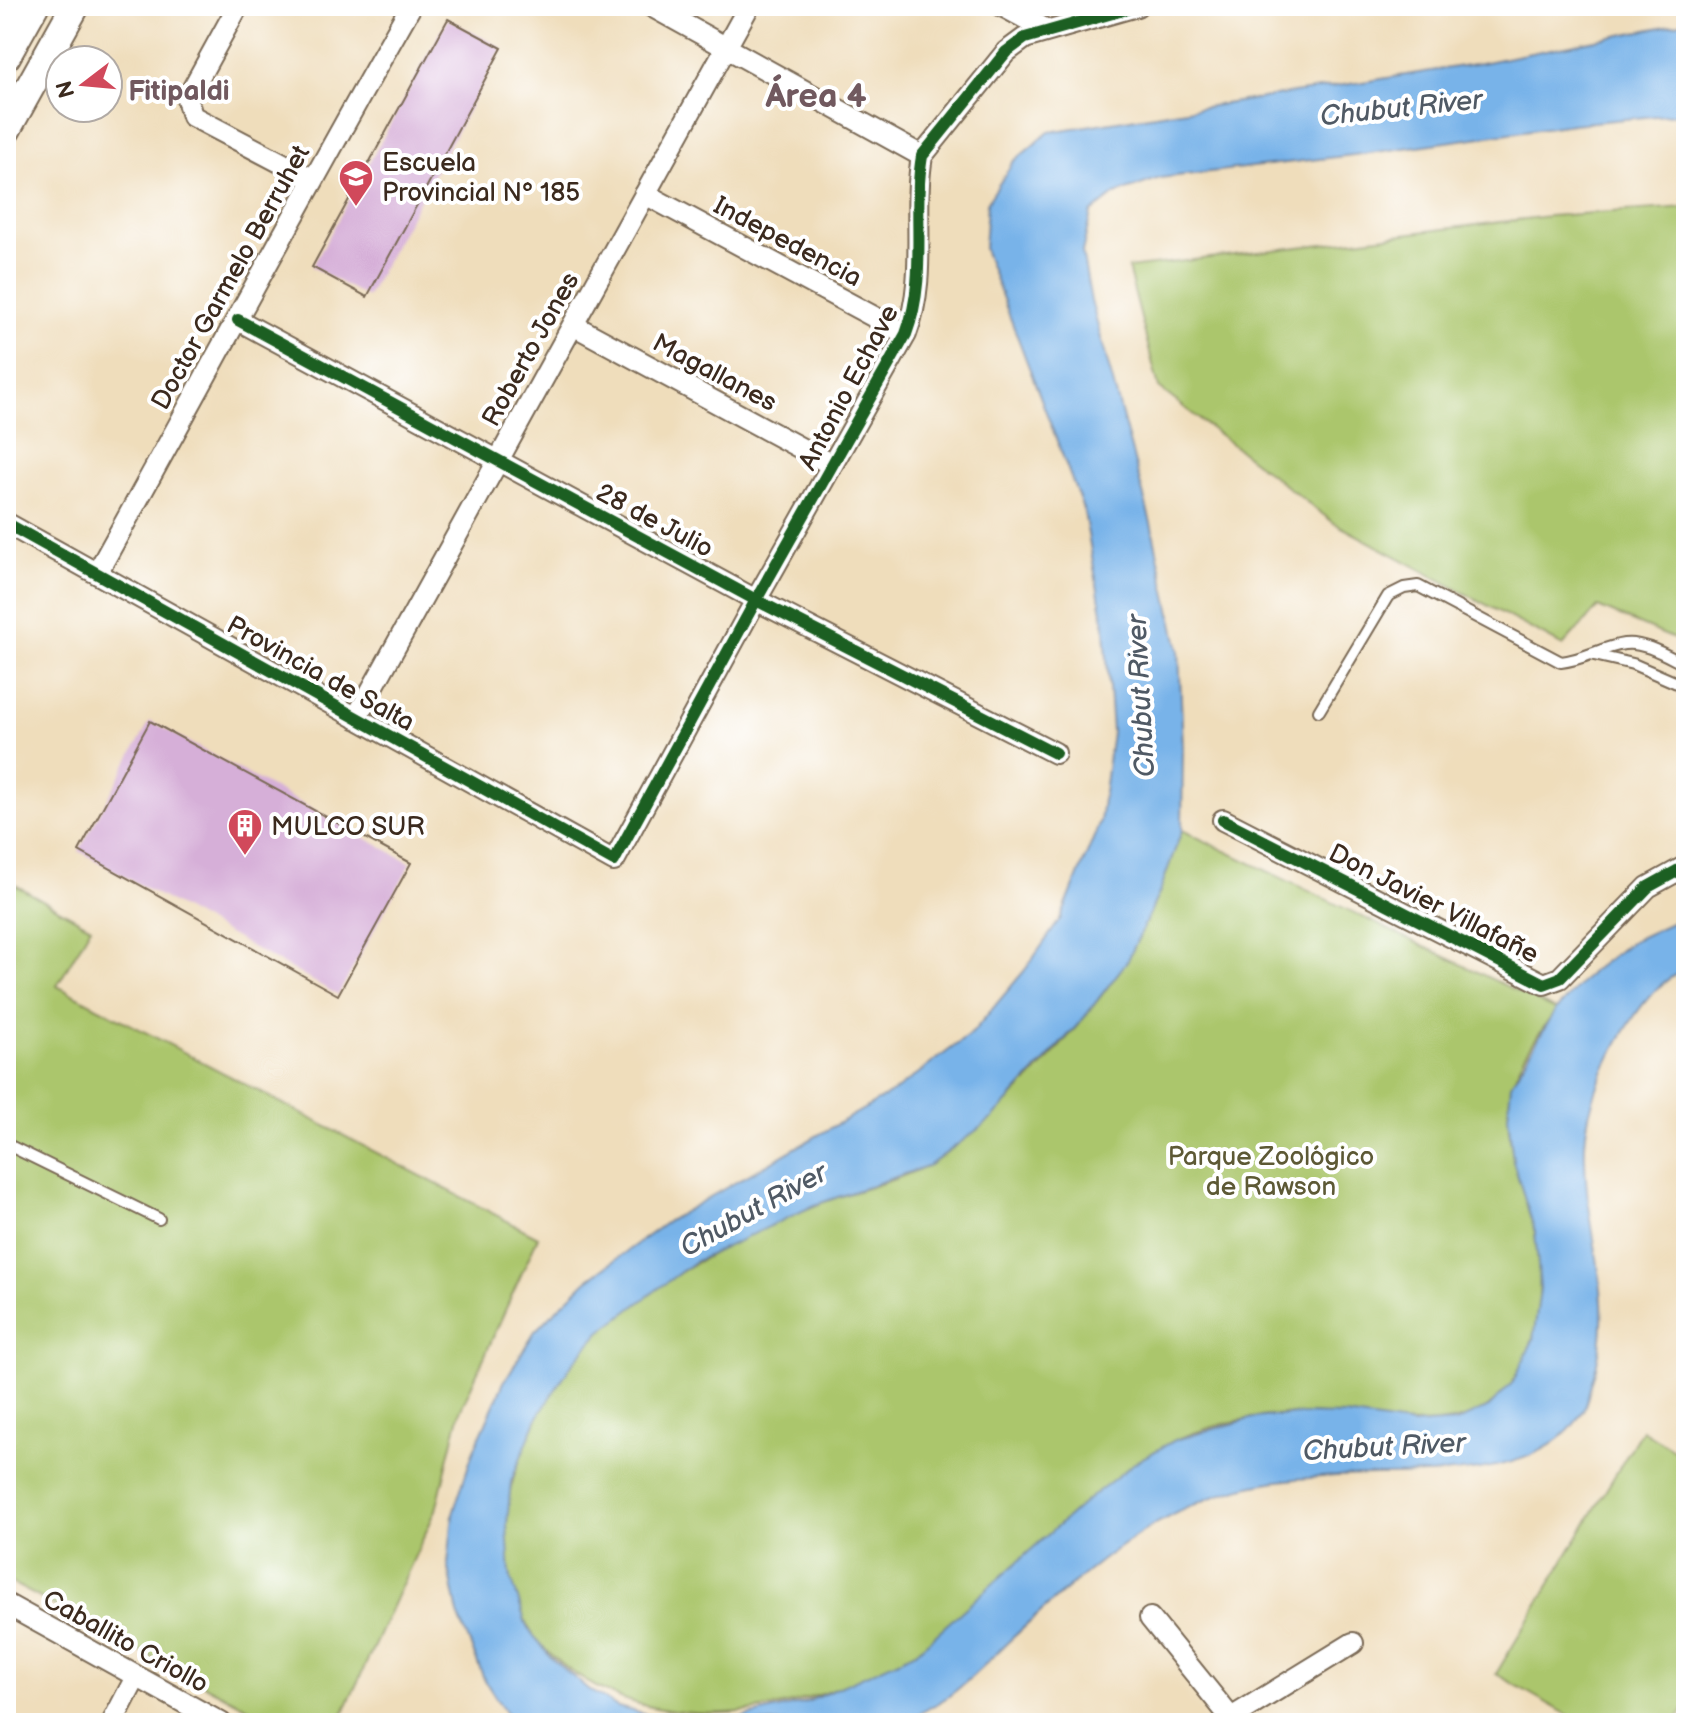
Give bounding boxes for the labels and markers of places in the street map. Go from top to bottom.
place label: Escuela Provincial Nº 185 [382,148,580,209]
school or university icon: Escuela Provincial Nº 185 [337,158,375,208]
building icon: MULCO SUR [226,807,264,857]
place label: MULCO SUR [271,812,425,843]

